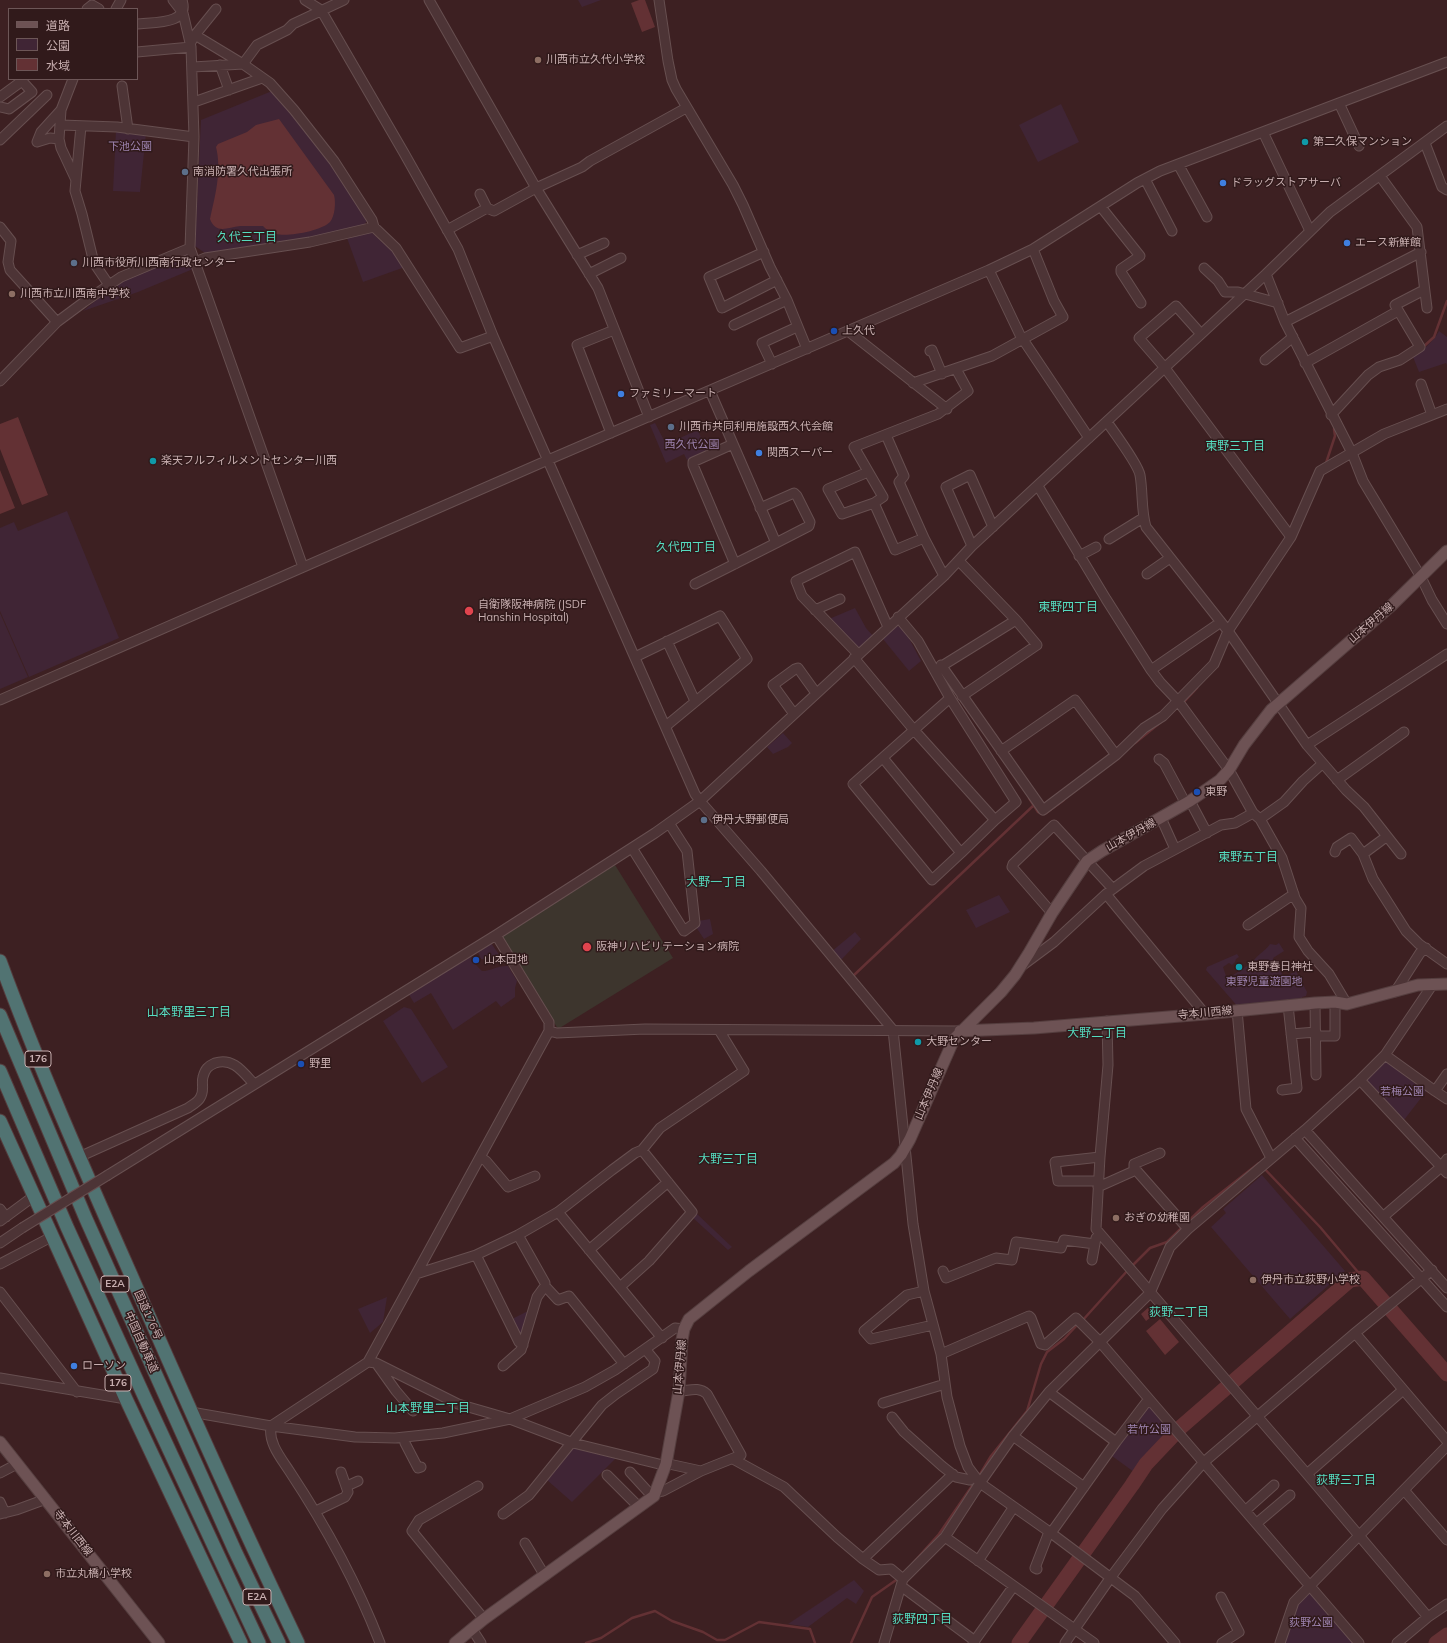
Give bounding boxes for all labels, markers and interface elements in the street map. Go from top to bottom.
legend [8,8,138,80]
text: 道路 [46,18,70,33]
text: 公園 [46,38,70,53]
place label: 川西市立久代小学校 [546,53,645,67]
marker: 川西市立久代小学校 [533,55,543,65]
text: 水域 [46,58,70,73]
place label: 第二久保マンション [1313,135,1412,149]
marker: 第二久保マンション [1300,137,1310,147]
park label: 下池公園 [108,140,152,154]
place label: 南消防署久代出張所 [193,165,292,179]
marker: 南消防署久代出張所 [180,167,190,177]
place label: ドラッグストアサーバ [1231,176,1341,190]
marker: ドラッグストアサーバ [1218,178,1228,188]
district label: 久代三丁目 [217,230,277,244]
place label: エース新鮮館 [1355,236,1421,250]
marker: エース新鮮館 [1342,238,1352,248]
place label: 川西市役所川西南行政センター [82,256,236,270]
marker: 川西市役所川西南行政センター [69,258,79,268]
place label: 川西市立川西南中学校 [20,287,130,301]
marker: 川西市立川西南中学校 [7,289,17,299]
place label: 上久代 [842,324,875,338]
marker: 上久代 [829,326,839,336]
place label: ファミリーマート [629,387,717,401]
marker: ファミリーマート [616,389,626,399]
place label: 川西市共同利用施設西久代会館 [679,420,833,434]
marker: 川西市共同利用施設西久代会館 [666,422,676,432]
park label: 西久代公園 [665,438,719,452]
district label: 東野三丁目 [1205,439,1265,453]
place label: 関西スーパー [767,446,833,460]
marker: 関西スーパー [754,448,764,458]
place label: 楽天フルフィルメントセンター川西 [161,454,337,468]
marker: 楽天フルフィルメントセンター川西 [148,456,158,466]
district label: 久代四丁目 [656,540,716,554]
place label: 自衛隊阪神病院 (JSDF Hanshin Hospital) [478,598,586,624]
district label: 東野四丁目 [1038,600,1098,614]
street label: 山本伊丹線 [1346,600,1396,646]
marker: 自衛隊阪神病院 (JSDF Hanshin Hospital) [463,605,475,617]
place label: 東野 [1205,785,1227,799]
marker: 東野 [1192,787,1202,797]
place label: 伊丹大野郵便局 [712,813,789,827]
marker: 伊丹大野郵便局 [699,815,709,825]
street label: 山本伊丹線 [1104,816,1158,854]
district label: 東野五丁目 [1218,850,1278,864]
district label: 大野一丁目 [686,875,746,889]
place label: 阪神リハビリテーション病院 [596,940,739,954]
marker: 阪神リハビリテーション病院 [581,941,593,953]
place label: 山本団地 [484,953,528,967]
marker: 山本団地 [471,955,481,965]
place label: 東野春日神社 [1247,960,1313,974]
marker: 東野春日神社 [1234,962,1244,972]
park label: 東野児童遊園地 [1226,975,1302,989]
street label: 寺本川西線 [1177,1004,1233,1022]
district label: 山本野里三丁目 [147,1005,231,1019]
district label: 大野二丁目 [1067,1026,1127,1040]
place label: 大野センター [926,1035,992,1049]
marker: 大野センター [913,1037,923,1047]
road number: 176 [25,1051,51,1067]
place label: 野里 [309,1057,331,1071]
marker: 野里 [296,1059,306,1069]
street label: 山本伊丹線 [912,1066,946,1122]
park label: 若梅公園 [1380,1085,1424,1099]
district label: 大野三丁目 [698,1152,758,1166]
place label: おぎの幼稚園 [1124,1211,1190,1225]
marker: おぎの幼稚園 [1111,1213,1121,1223]
place label: 伊丹市立荻野小学校 [1261,1273,1360,1287]
marker: 伊丹市立荻野小学校 [1248,1275,1258,1285]
road number: E2A [101,1276,129,1292]
street label: 国道176号 [131,1288,165,1342]
district label: 荻野二丁目 [1149,1305,1209,1319]
street label: 中国自動車道 [122,1309,160,1375]
street label: 山本伊丹線 [671,1339,689,1395]
place label: ローソン [82,1359,126,1373]
marker: ローソン [69,1361,79,1371]
road number: 176 [105,1375,131,1391]
district label: 山本野里二丁目 [386,1401,470,1415]
park label: 若竹公園 [1127,1423,1171,1437]
district label: 荻野三丁目 [1316,1473,1376,1487]
street label: 寺本川西線 [51,1507,95,1559]
place label: 市立丸橋小学校 [55,1567,132,1581]
marker: 市立丸橋小学校 [42,1569,52,1579]
road number: E2A [243,1589,271,1605]
district label: 荻野四丁目 [892,1612,952,1626]
park label: 荻野公園 [1289,1616,1333,1630]

